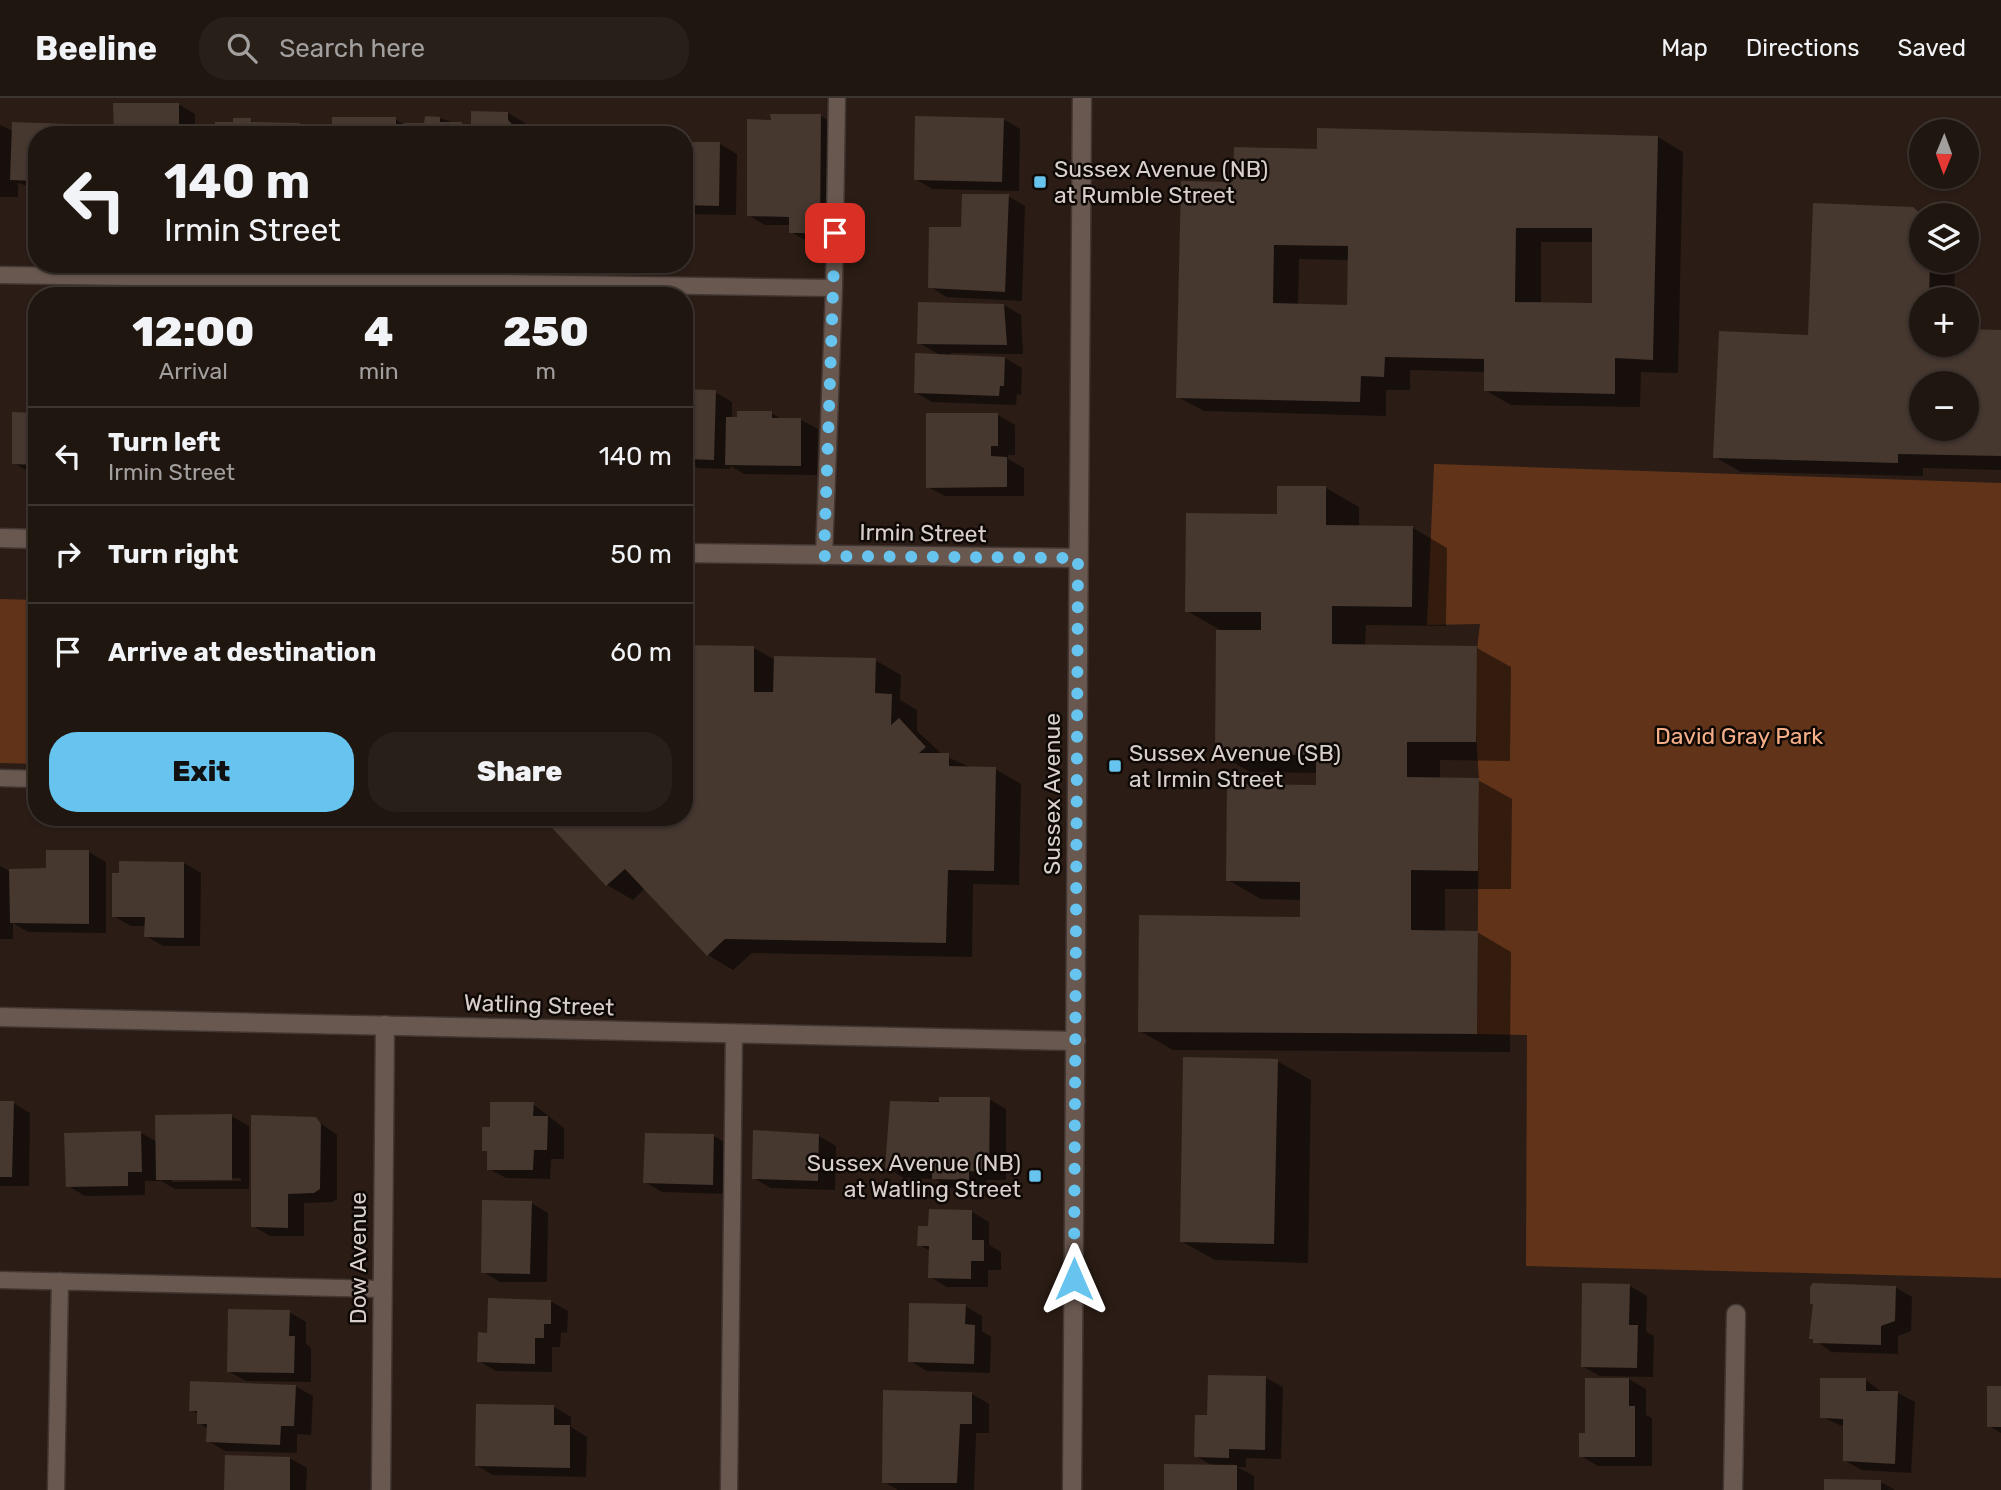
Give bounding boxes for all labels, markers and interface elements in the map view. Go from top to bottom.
search box [199,17,689,80]
text: Beeline [35,29,157,68]
icon: search [223,29,261,67]
text: Search here [279,33,425,64]
text: Map [1661,34,1708,62]
text: Directions [1746,34,1859,62]
text: Saved [1897,34,1966,62]
north arrow [1909,119,1979,189]
map controls [1909,119,1979,441]
text: 140 m [164,152,310,210]
icon: left [49,154,140,245]
place label: Sussex Avenue (NB) at Rumble Street [1054,155,1268,209]
marker: Sussex Avenue (NB) at Rumble Street [1032,174,1048,190]
pin [805,203,865,263]
button: layers [1909,203,1979,273]
text: Irmin Street [164,211,341,249]
icon: arrive [816,214,854,252]
button: + [1909,287,1979,357]
text: 12:00 [132,307,254,357]
text: 4 [364,307,394,357]
text: 250 [503,307,589,357]
text: Arrival [159,357,228,385]
text: min [359,357,399,385]
text: m [536,357,556,385]
button: − [1909,371,1979,441]
text: Turn left [108,427,220,458]
icon: left [49,437,87,475]
text: 140 m [599,441,672,472]
text: Irmin Street [108,458,235,486]
street label: Irmin Street [859,518,987,548]
icon: right [49,535,87,573]
text: Turn right [108,539,238,570]
text: 50 m [611,539,672,570]
icon: arrive [49,633,87,671]
text: Arrive at destination [108,637,376,668]
text: 60 m [610,637,672,668]
street label: Sussex Avenue [1038,713,1066,875]
park label: David Gray Park [1655,722,1823,750]
button: Exit [49,732,354,812]
button: Share [368,732,672,812]
place label: Sussex Avenue (SB) at Irmin Street [1129,739,1341,793]
marker: Sussex Avenue (SB) at Irmin Street [1107,758,1123,774]
street label: Watling Street [463,988,615,1022]
place label: Sussex Avenue (NB) at Watling Street [807,1149,1021,1203]
marker: Sussex Avenue (NB) at Watling Street [1027,1168,1043,1184]
street label: Dow Avenue [344,1192,372,1324]
position arrow [1037,1242,1111,1316]

